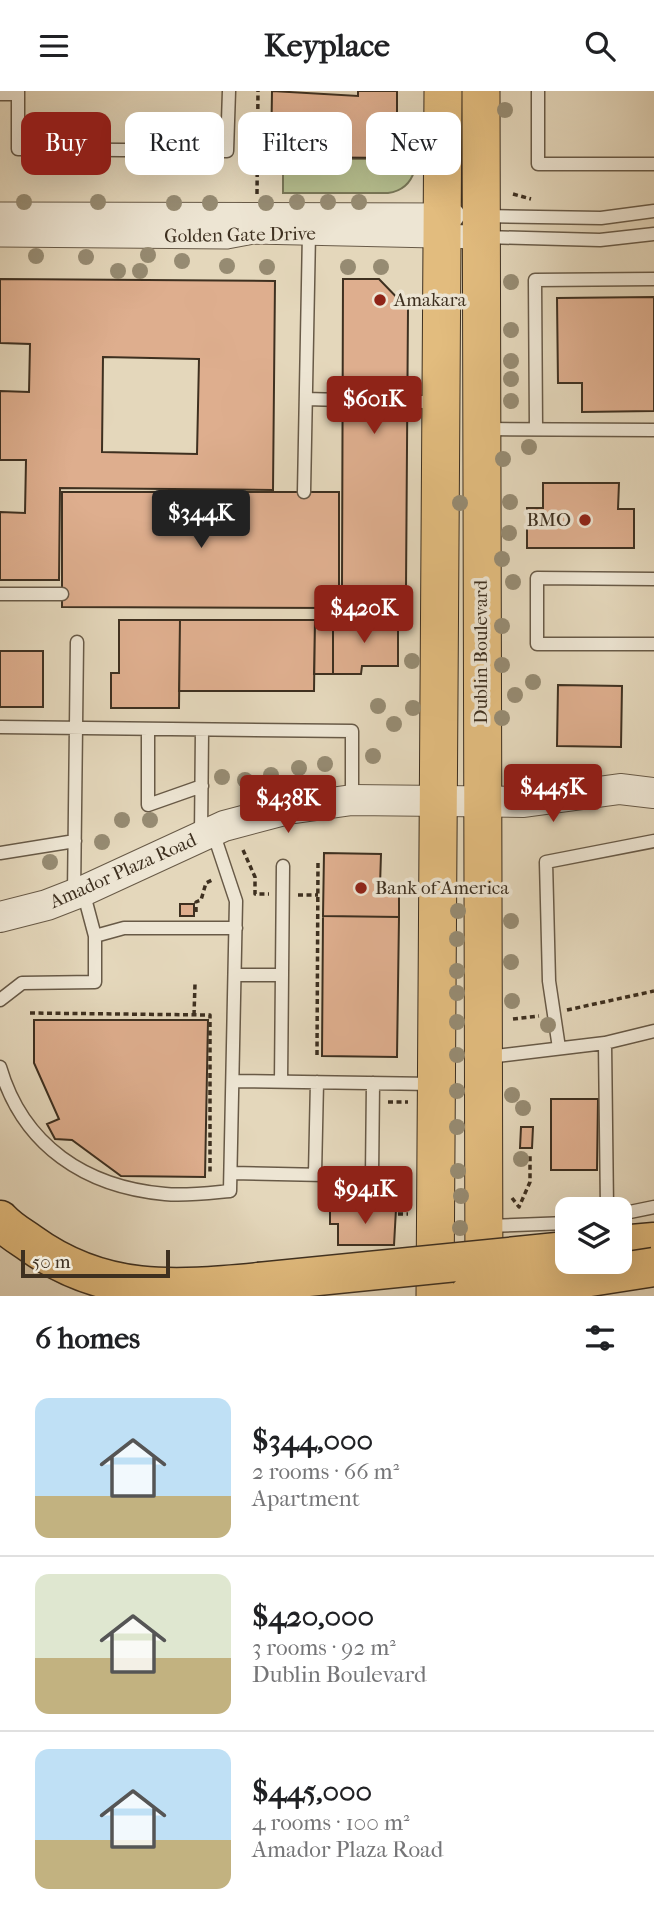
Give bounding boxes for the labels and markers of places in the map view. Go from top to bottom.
place label: Amakara [393,289,467,311]
marker: Amakara [372,292,388,308]
pin: $601K [325,377,423,436]
pin: $344K [152,491,250,550]
place label: BMO [526,509,571,531]
marker: BMO [577,512,593,528]
pin: $420K [315,585,413,645]
pin: $445K [504,765,602,824]
pin: $438K [239,775,337,835]
place label: Bank of America [375,877,509,899]
marker: Bank of America [353,880,369,896]
pin: $941K [316,1167,414,1226]

